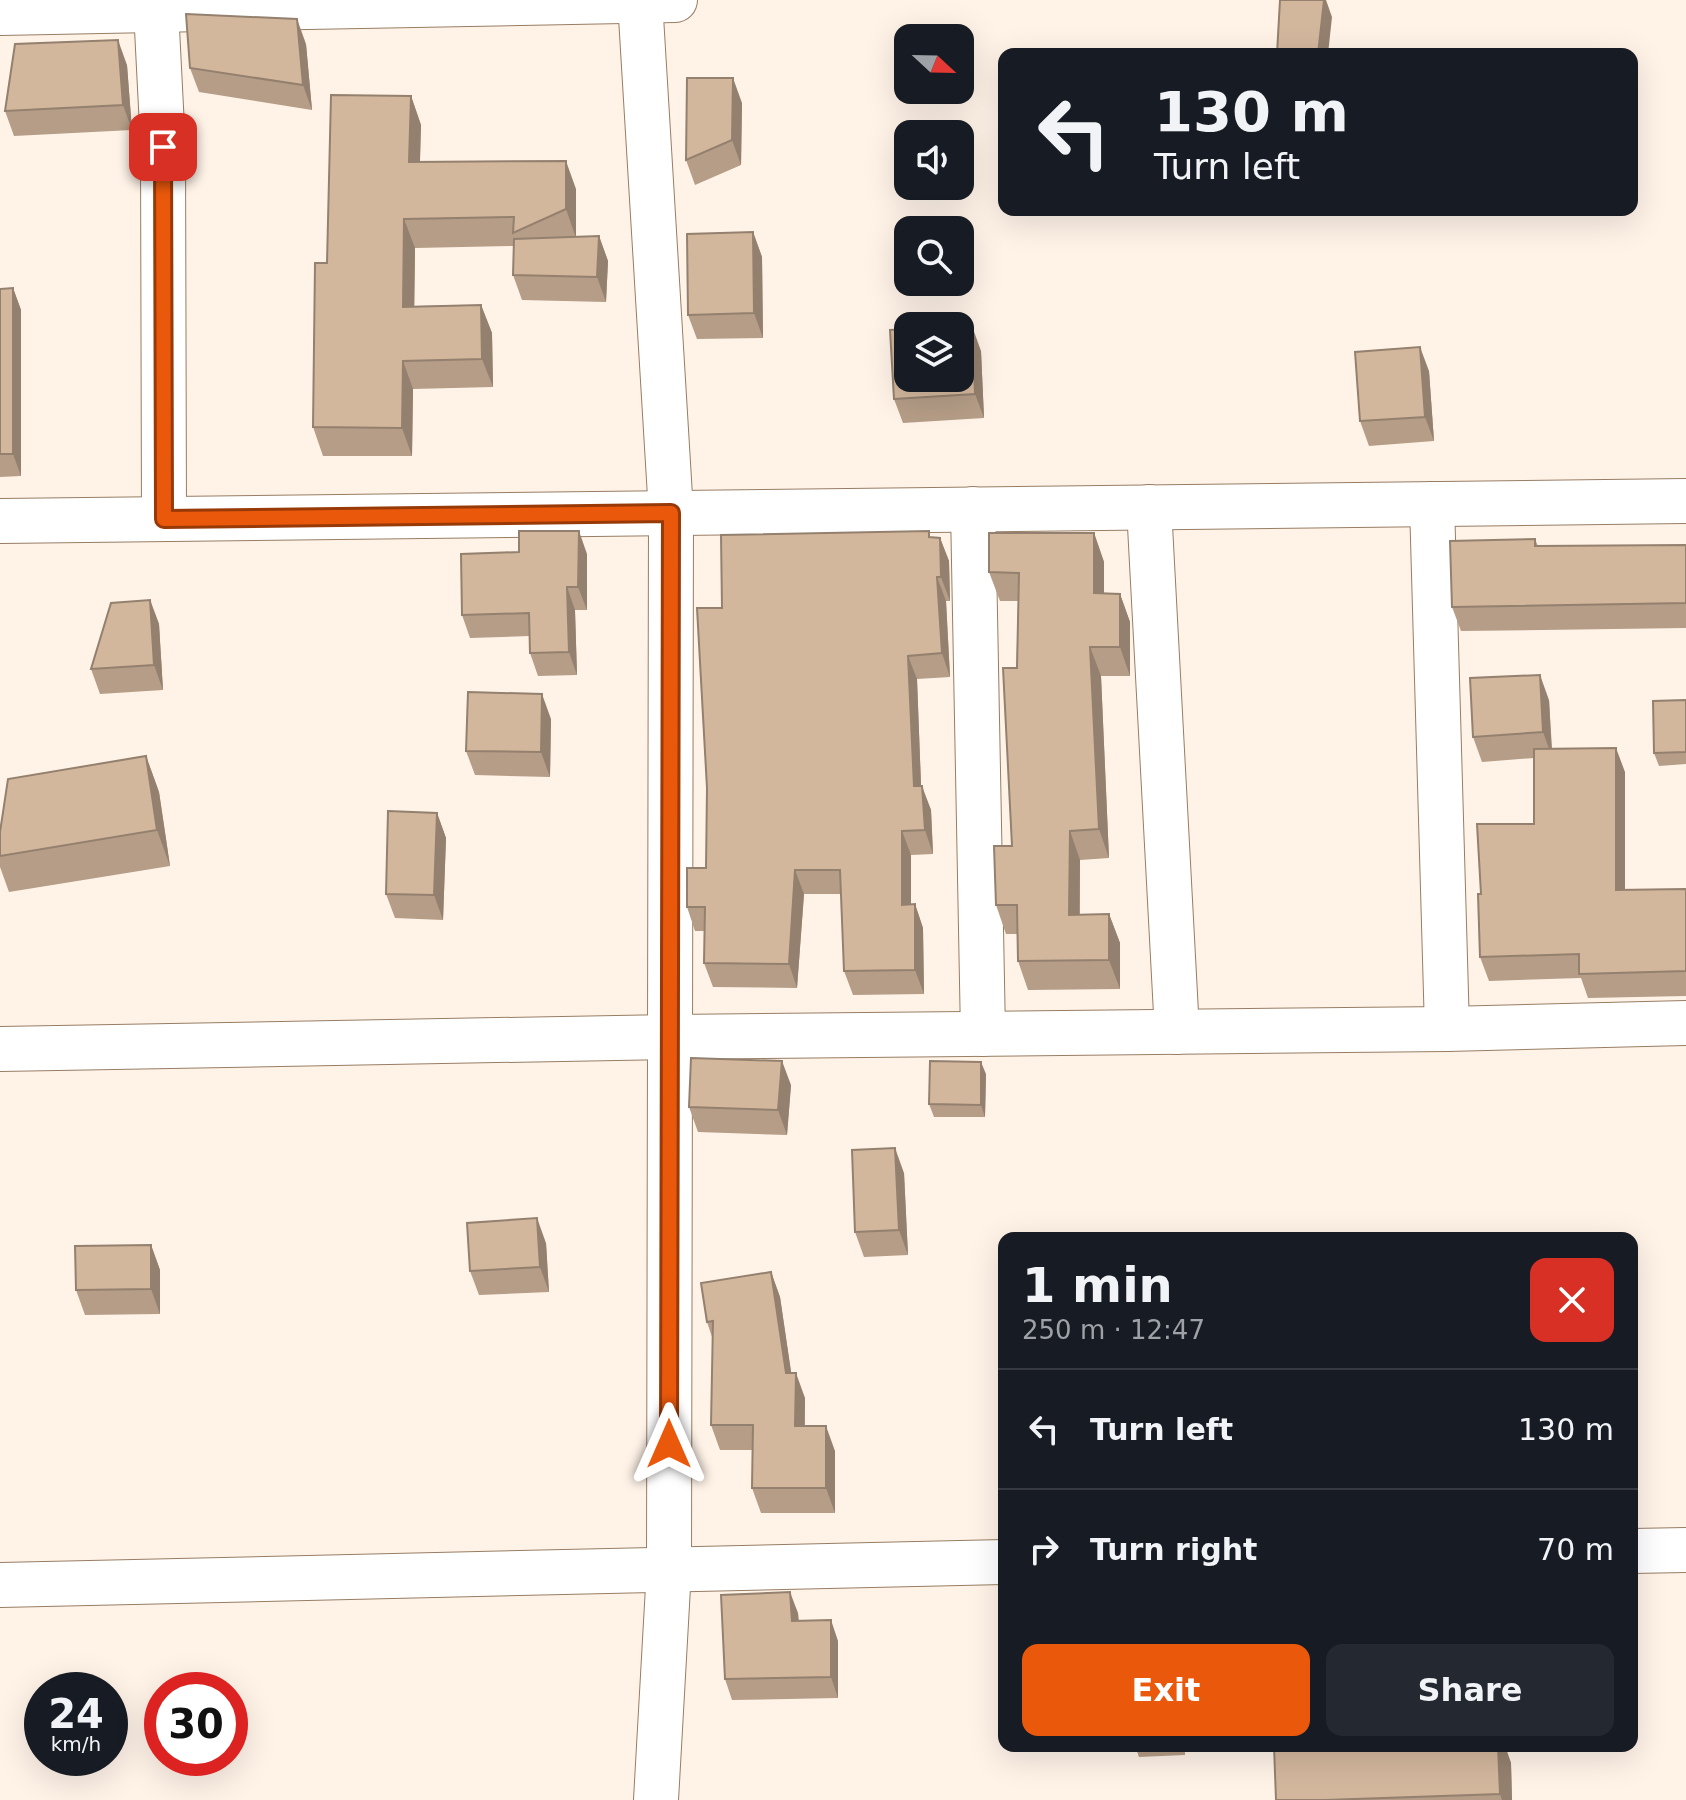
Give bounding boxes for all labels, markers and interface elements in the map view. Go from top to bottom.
north arrow [894,24,974,104]
map controls [894,24,974,392]
text: 130 m [1154,79,1349,144]
icon: left [1022,80,1126,184]
pin [129,113,197,181]
button: sound [894,120,974,200]
icon: arrive [141,125,185,169]
text: Turn left [1154,146,1300,187]
button: search [894,216,974,296]
button: layers [894,312,974,392]
text: 1 min [1022,1257,1173,1313]
button: close [1530,1258,1614,1342]
text: 250 m · 12:47 [1022,1315,1205,1345]
position arrow [627,1402,711,1486]
icon: left [1022,1407,1066,1451]
text: Turn left [1090,1412,1233,1447]
text: 130 m [1518,1412,1614,1447]
icon: right [1022,1527,1066,1571]
text: Turn right [1090,1532,1257,1567]
text: 70 m [1537,1532,1614,1567]
button: Exit [1022,1644,1310,1736]
button: Share [1326,1644,1614,1736]
speed limit sign: 30 [144,1672,248,1776]
text: 24 [48,1691,104,1737]
text: km/h [51,1732,101,1756]

